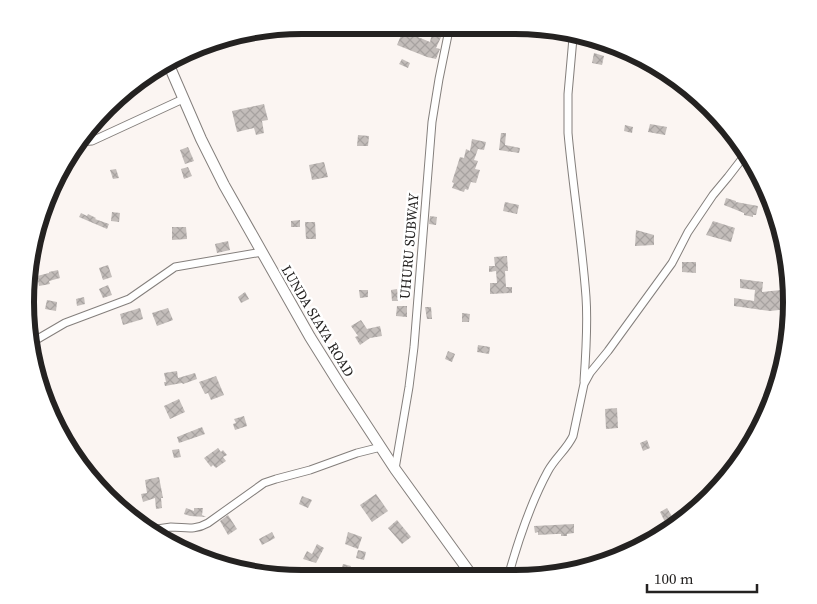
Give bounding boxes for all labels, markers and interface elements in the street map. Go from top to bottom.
street label: UHURU SUBWAY [394,192,424,300]
street label: LUNDA SIAYA ROAD [277,261,359,381]
scale bar [647,562,757,594]
text: 100 m [654,568,694,589]

